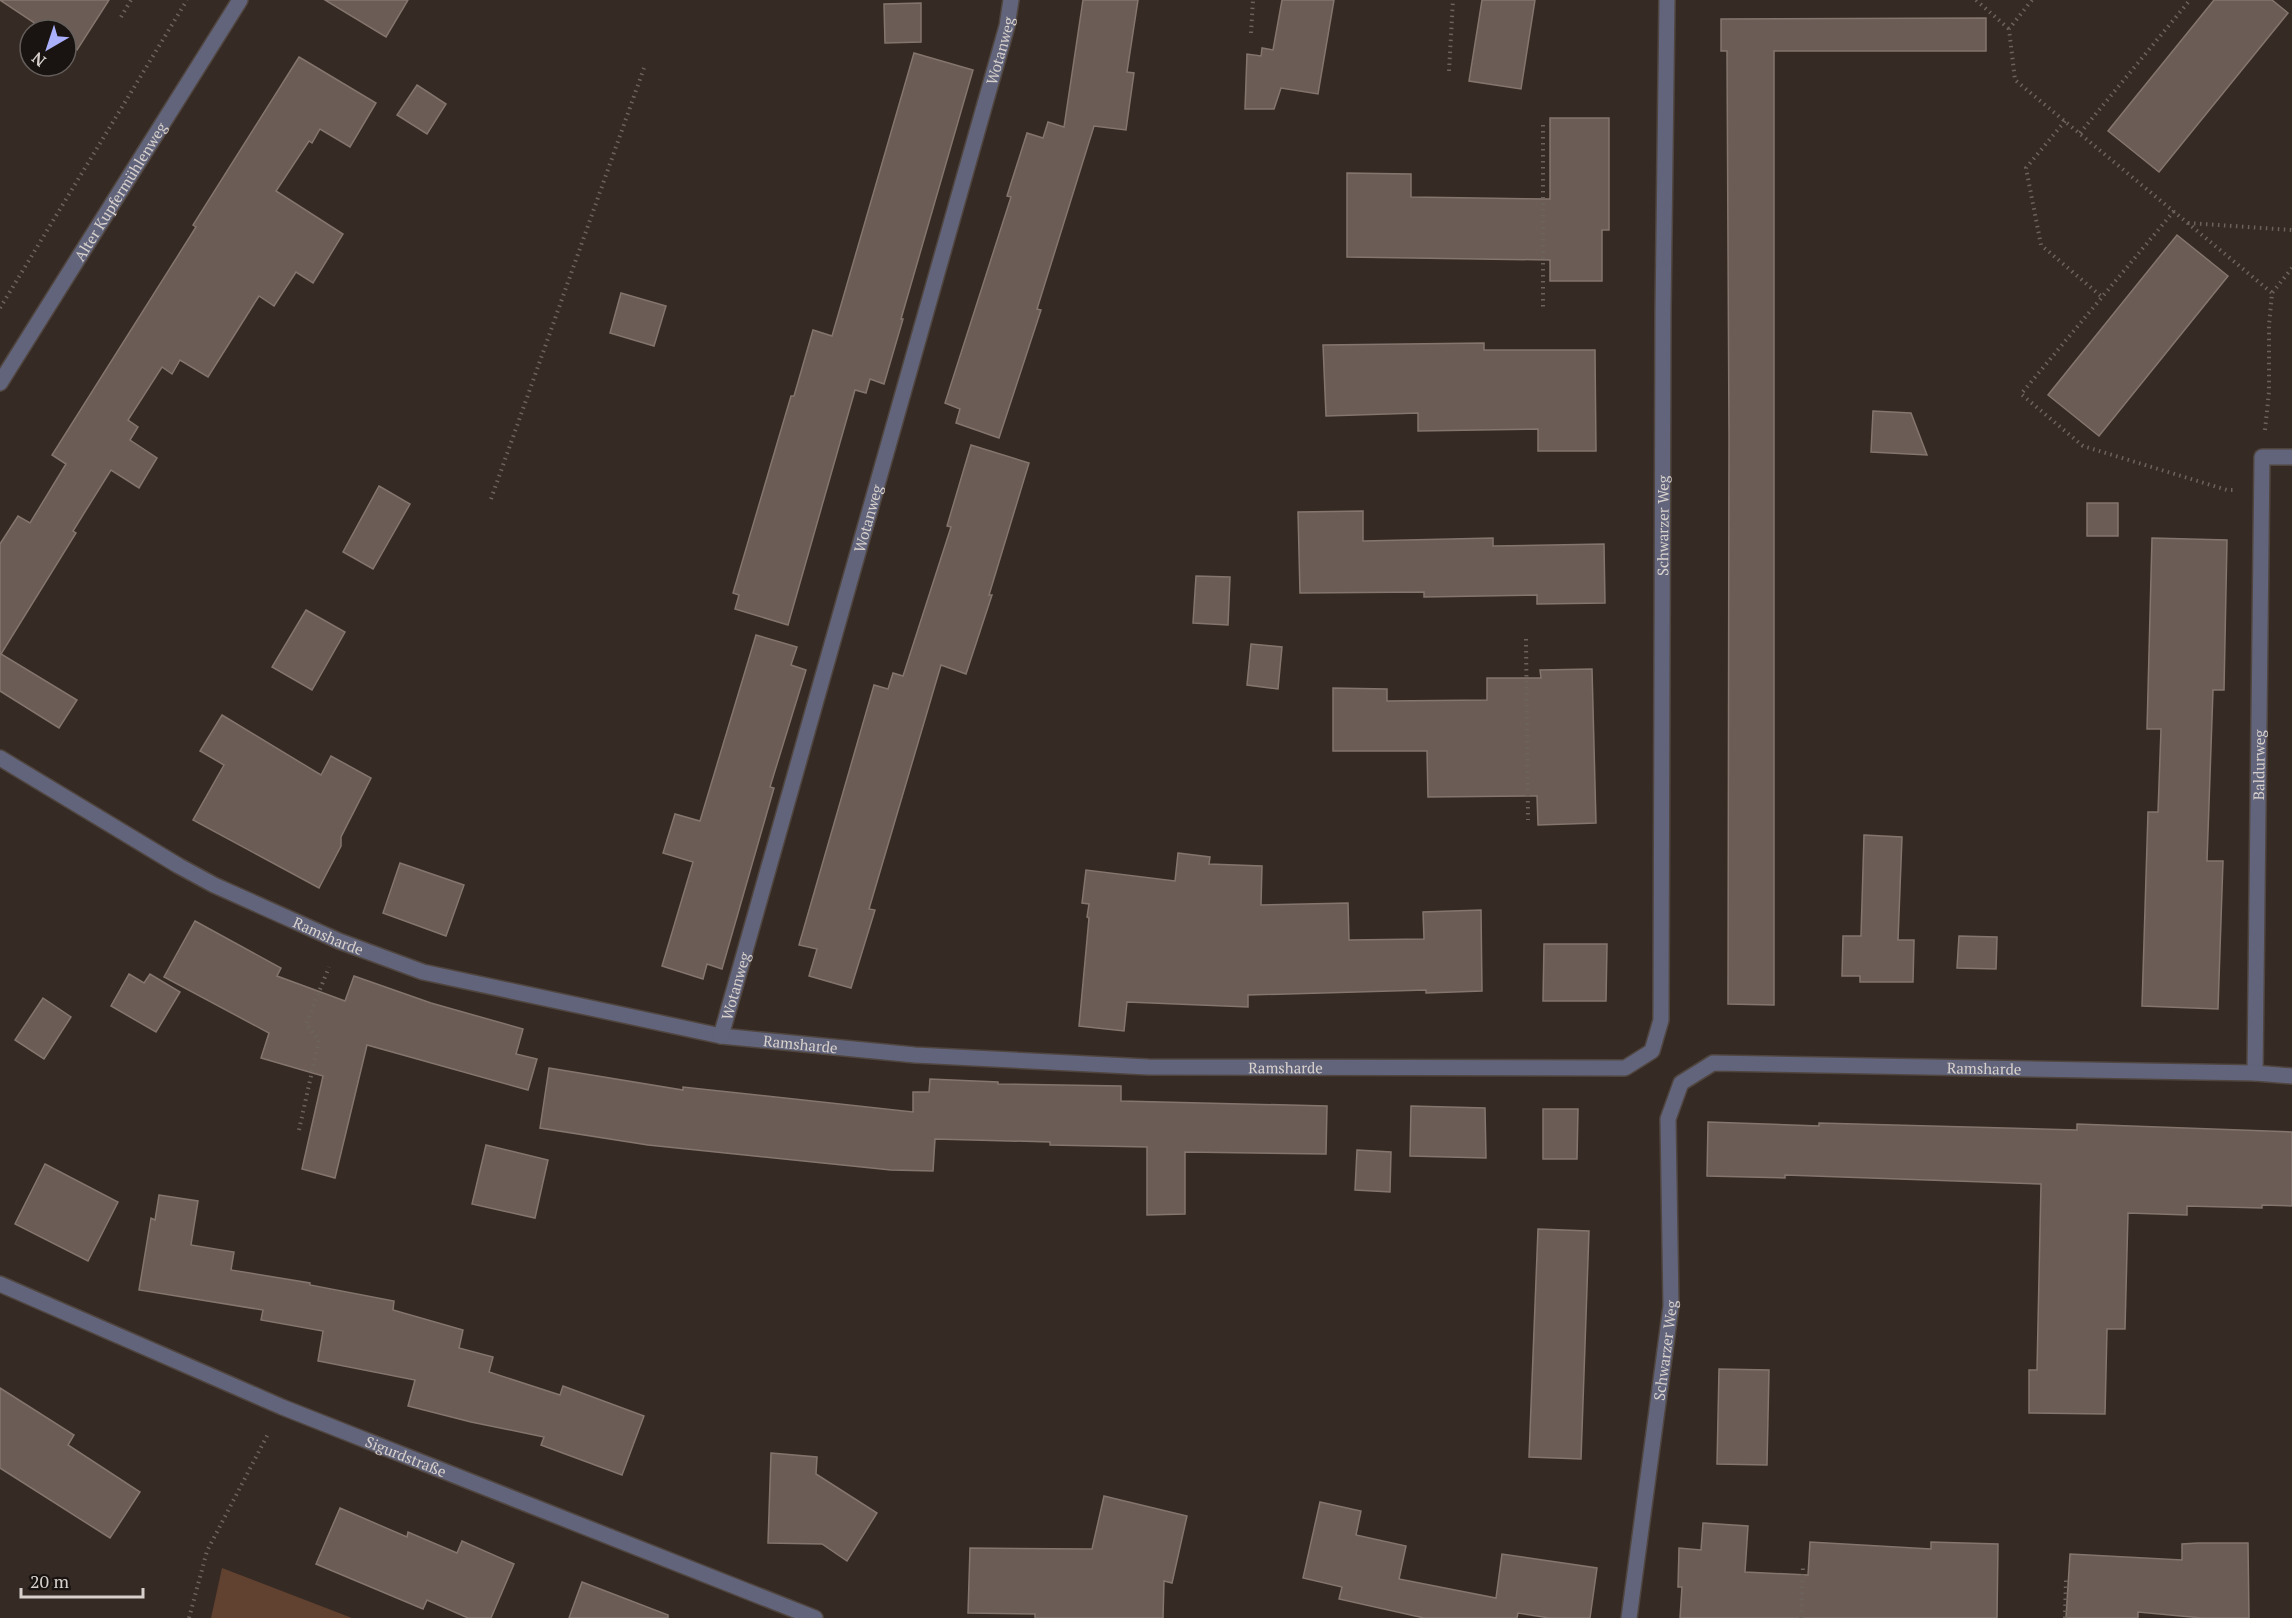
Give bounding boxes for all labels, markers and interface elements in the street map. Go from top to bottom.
street label: Wotanweg [981,14,1018,87]
north arrow [18,18,78,78]
text: N [27,47,50,72]
street label: Alter Kupfermühlenweg [69,117,172,265]
street label: Schwarzer Weg [1652,474,1673,576]
street label: Wotanweg [848,481,887,554]
street label: Baldurweg [2248,729,2269,800]
street label: Ramsharde [290,912,366,959]
street label: Wotanweg [716,949,755,1022]
street label: Ramsharde [762,1030,839,1057]
street label: Ramsharde [1248,1057,1323,1077]
street label: Ramsharde [1947,1057,2022,1079]
street label: Schwarzer Weg [1648,1299,1681,1402]
street label: Sigurdstraße [362,1431,450,1481]
scale bar [21,1561,142,1599]
text: 20 m [30,1569,70,1593]

